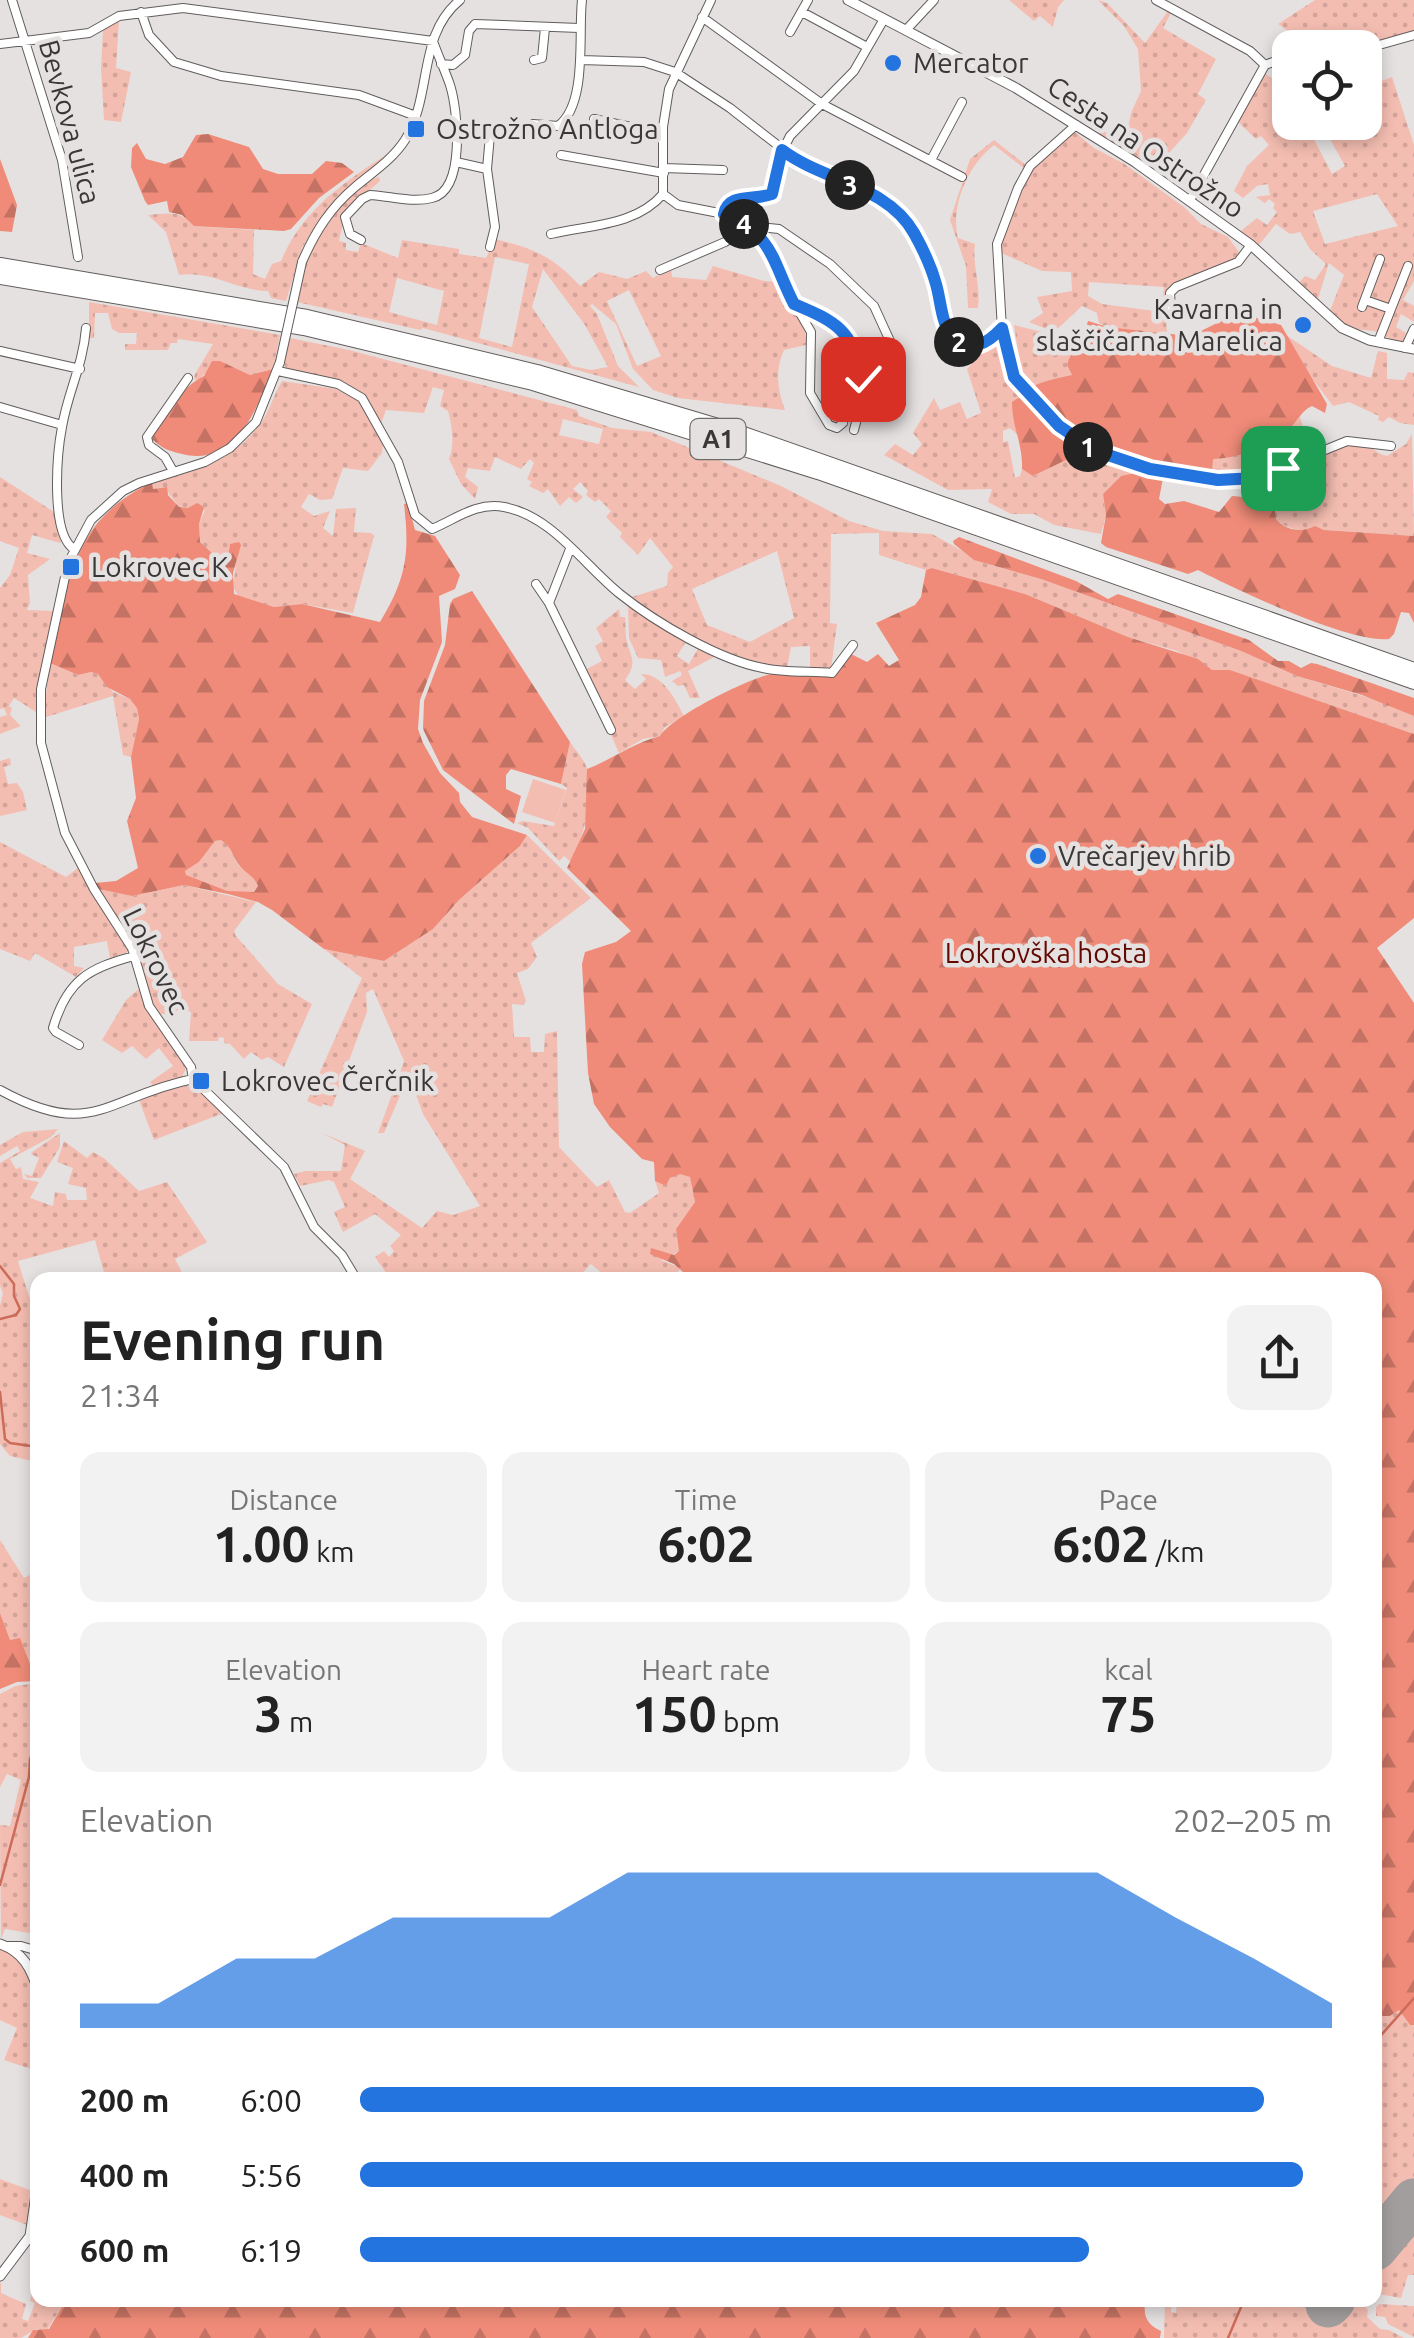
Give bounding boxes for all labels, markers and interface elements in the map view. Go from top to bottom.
map controls [1272,30,1382,140]
button: locate [1272,30,1382,140]
street label: Bevkova ulica [34,36,107,207]
place label: Mercator [913,47,1029,78]
marker: Mercator [882,52,904,74]
street label: Cesta na Ostrožno [1042,69,1250,224]
place label: Ostrožno Antloga [436,113,659,144]
marker: Ostrožno Antloga [405,118,427,140]
pin: 3 [825,160,875,210]
text: 3 [842,169,858,200]
pin: 4 [719,199,769,249]
text: 4 [736,208,752,239]
place label: Kavarna in slaščičarna Marelica [1036,293,1283,356]
marker: Kavarna in slaščičarna Marelica [1292,314,1314,336]
pin: 2 [934,317,984,367]
text: 2 [951,326,967,357]
pin [821,337,906,422]
icon: check [836,352,891,407]
road number: A1 [690,419,746,459]
pin: 1 [1063,422,1113,472]
pin [1241,426,1326,511]
text: 1 [1080,431,1096,462]
icon: arrive [1256,441,1311,496]
place label: Lokrovec K [91,551,228,582]
marker: Lokrovec K [60,556,82,578]
place label: Vrečarjev hrib [1058,840,1231,871]
marker: Vrečarjev hrib [1027,845,1049,867]
street label: Lokrovec [118,903,195,1019]
park label: Lokrovška hosta [945,937,1147,968]
place label: Lokrovec Čerčnik [221,1064,434,1096]
marker: Lokrovec Čerčnik [190,1070,212,1092]
button: share [1227,1305,1332,1410]
text: Evening run [80,1309,385,1370]
text: 21:34 [80,1377,160,1413]
text: Distance [229,1484,338,1515]
text: Time [675,1484,737,1515]
text: Pace [1099,1484,1158,1515]
text: 1.00 [213,1515,310,1571]
text: 6:02 [658,1515,754,1571]
text: 6:02 [1052,1515,1149,1571]
text: km [310,1536,354,1567]
text: /km [1149,1536,1204,1567]
text: Elevation [225,1654,342,1685]
text: Heart rate [642,1654,770,1685]
text: kcal [1104,1654,1153,1685]
text: 3 [254,1685,282,1741]
text: 150 [632,1685,717,1741]
text: 75 [1100,1685,1157,1741]
text: m [282,1706,313,1737]
text: bpm [717,1706,780,1737]
text: Elevation [80,1802,213,1838]
text: 202–205 m [1173,1802,1332,1838]
text: 200 m [80,2082,169,2118]
text: 6:00 [240,2082,302,2118]
text: 400 m [80,2157,169,2193]
text: 5:56 [240,2157,302,2193]
text: 600 m [80,2232,169,2268]
text: 6:19 [240,2232,302,2268]

